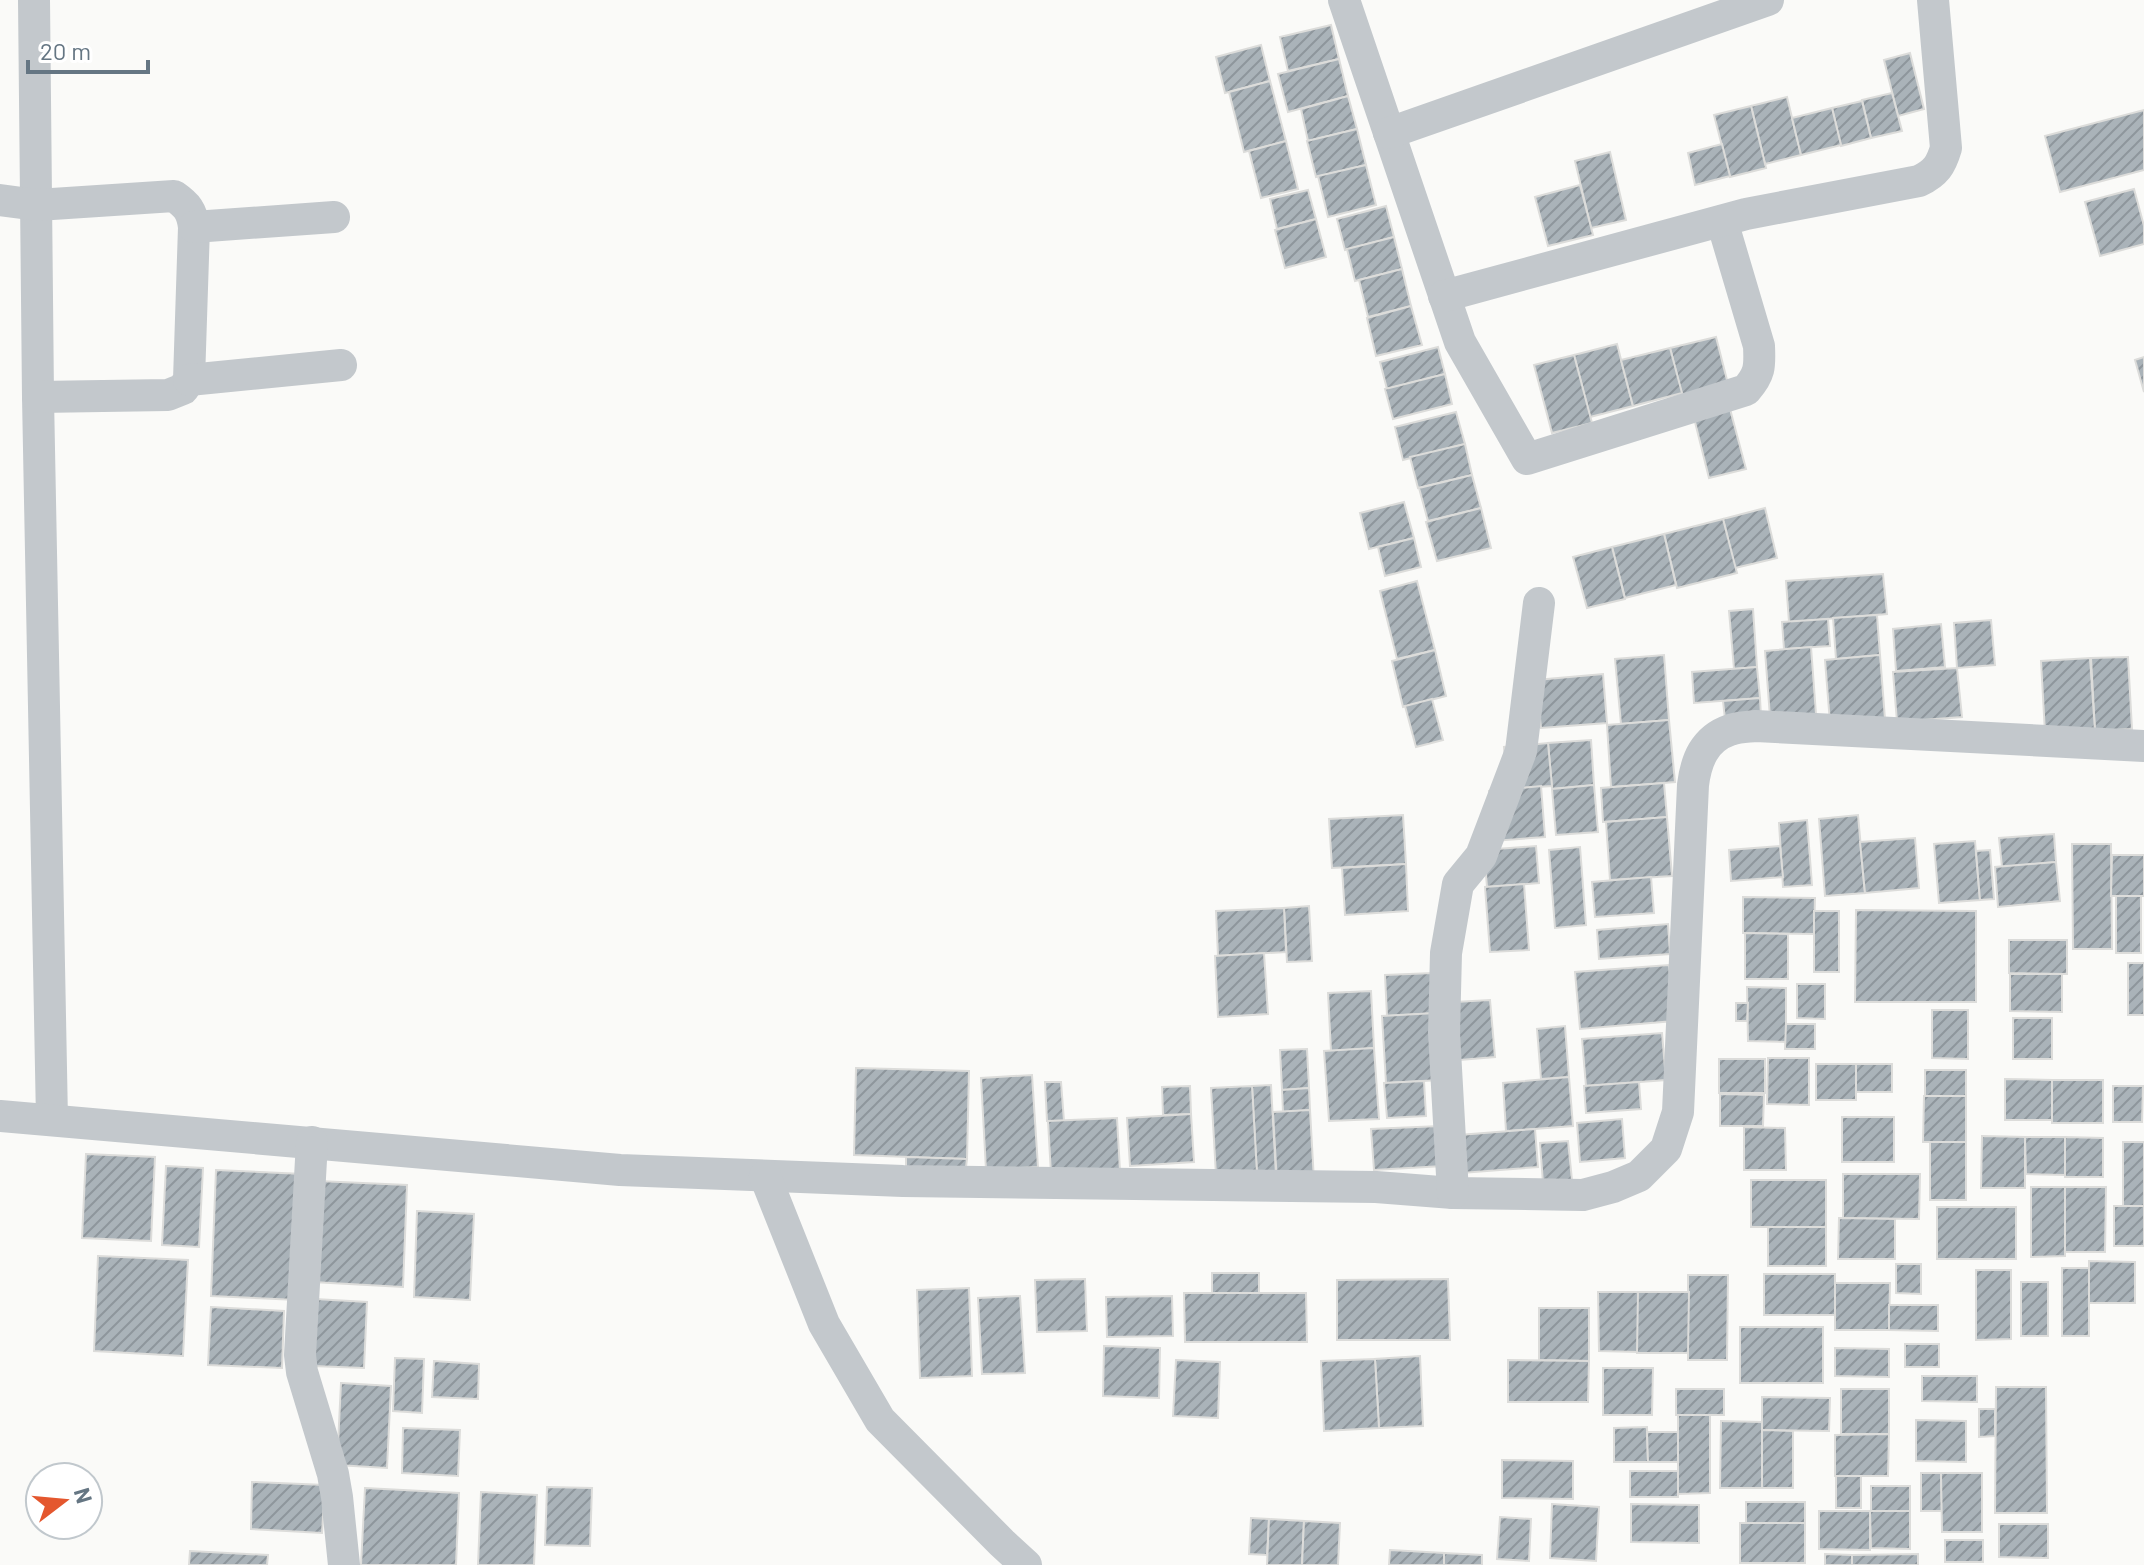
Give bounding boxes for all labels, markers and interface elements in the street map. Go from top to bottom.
scale bar [28,24,148,74]
text: 20 m [40,36,91,65]
north arrow [24,1461,104,1541]
text: N [70,1485,99,1506]

